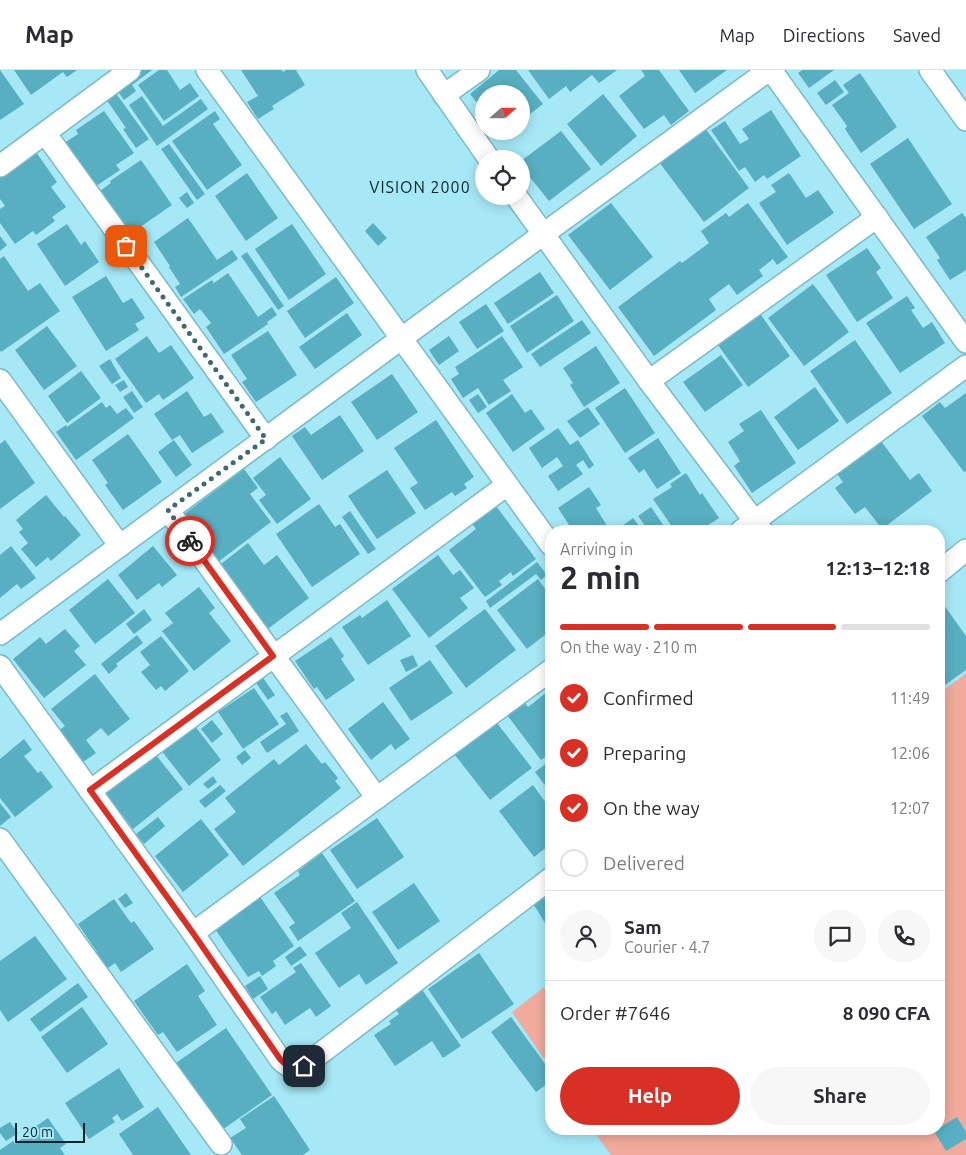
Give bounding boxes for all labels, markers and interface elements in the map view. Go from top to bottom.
text: Map [25,21,74,48]
text: Map [719,25,755,45]
text: Directions [783,25,865,45]
text: Saved [893,25,941,45]
north arrow [475,85,530,140]
map controls [475,85,530,205]
button: locate [475,150,530,205]
district label: VISION 2000 [369,178,471,196]
pin [105,225,147,267]
icon: bag [112,232,140,260]
courier [165,516,215,566]
icon: bike [176,527,204,555]
text: Arriving in [560,540,633,558]
text: 12:13–12:18 [825,557,930,579]
text: 2 min [560,559,641,595]
text: On the way · 210 m [560,638,697,656]
icon: check [560,684,588,712]
text: Confirmed [603,687,694,709]
text: 11:49 [890,689,930,707]
icon: check [560,739,588,767]
text: Preparing [603,742,687,764]
text: 12:06 [890,744,930,762]
icon: check [560,794,588,822]
text: On the way [603,797,700,819]
text: 12:07 [890,799,930,817]
text: Delivered [603,852,685,874]
button: person [560,910,612,962]
button: chat [814,910,866,962]
button: phone [878,910,930,962]
text: Sam [624,916,662,938]
text: Courier · 4.7 [624,938,710,956]
text: Order #7646 [560,1002,670,1024]
text: 8 090 CFA [843,1002,930,1024]
pin [283,1045,325,1087]
icon: home [290,1052,318,1080]
button: Help [560,1067,740,1125]
button: Share [750,1067,930,1125]
scale bar [15,1120,85,1143]
text: 20 m [22,1124,53,1140]

